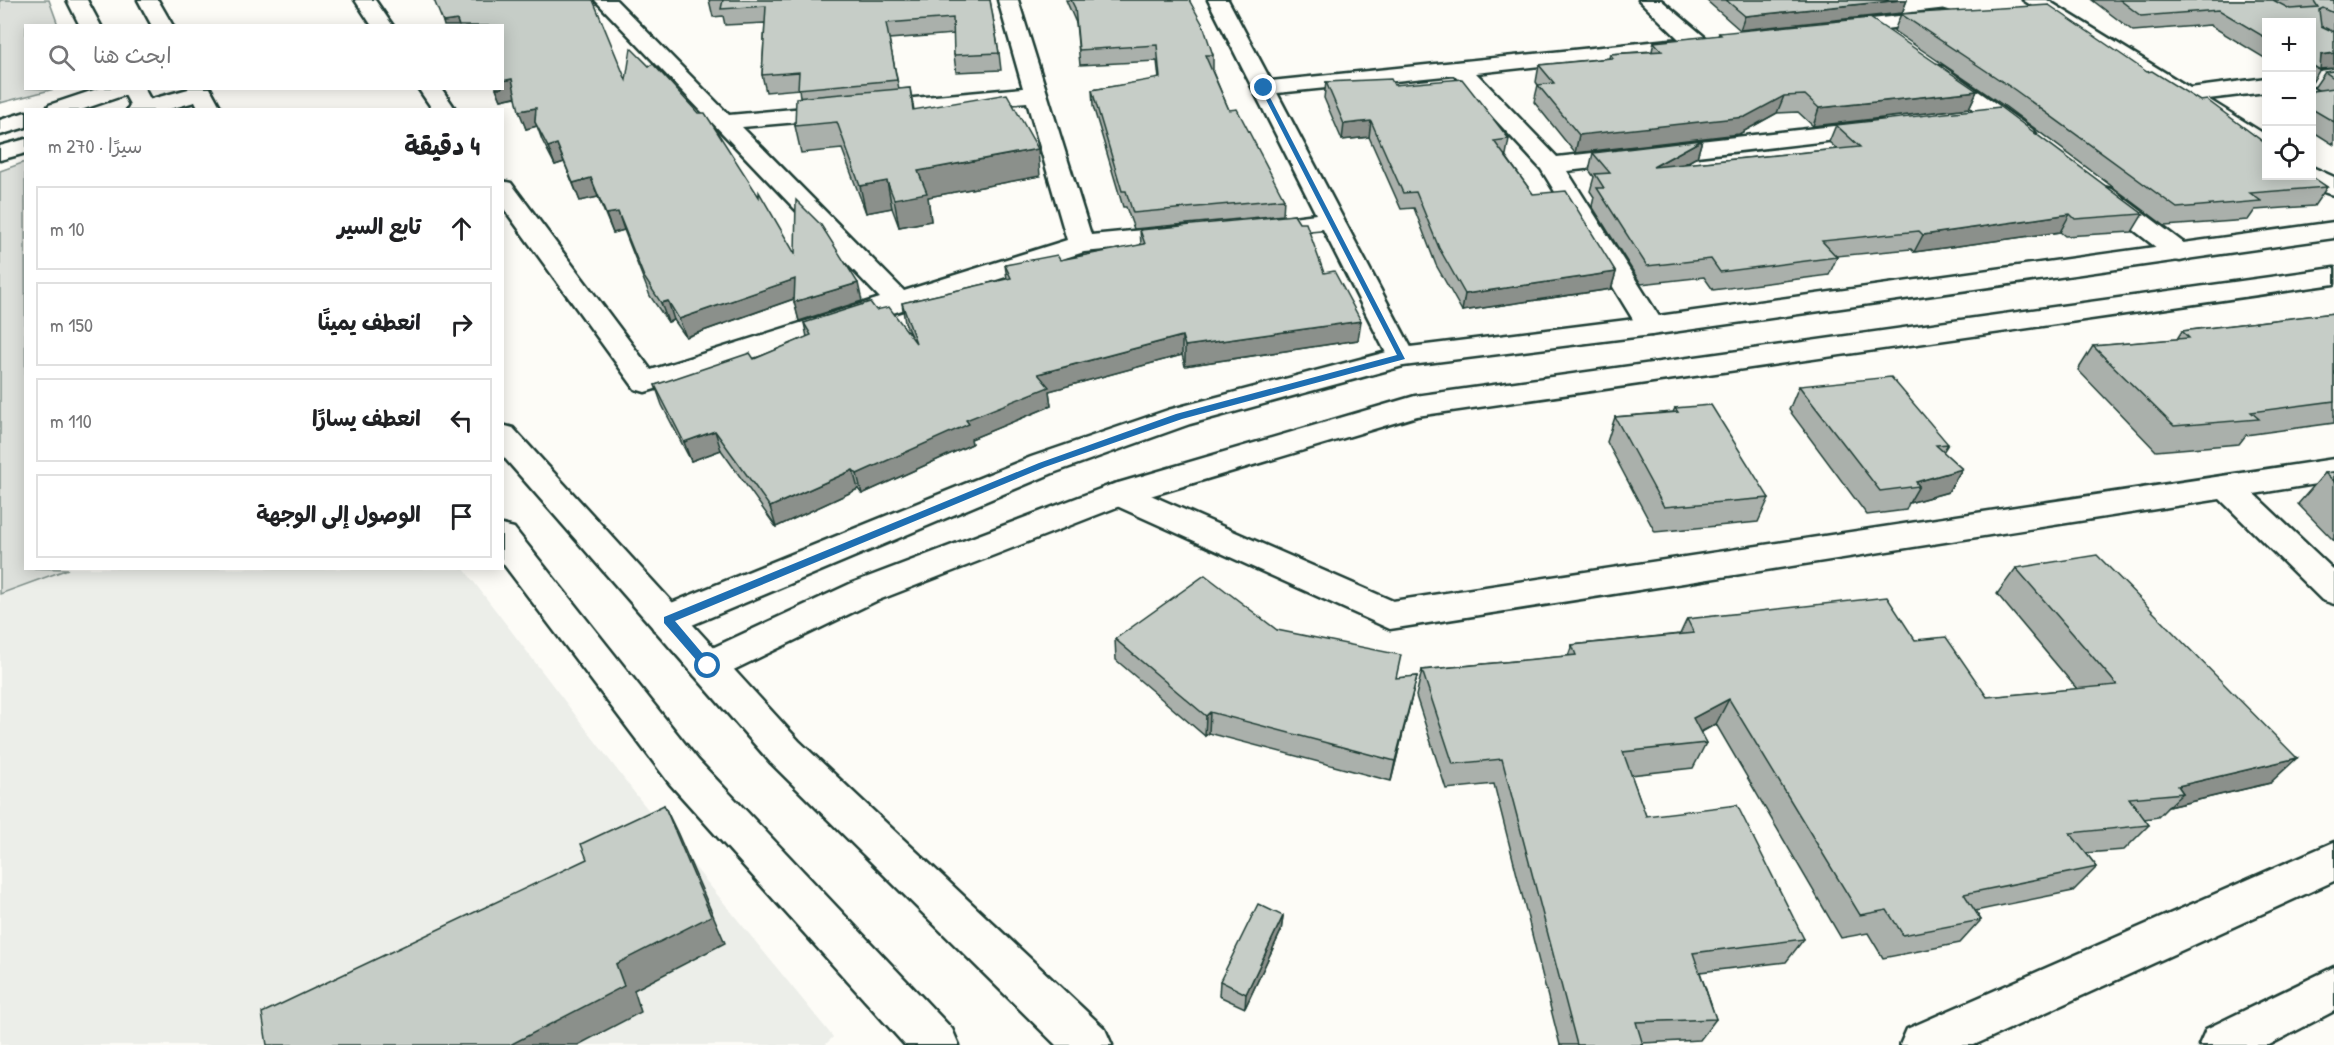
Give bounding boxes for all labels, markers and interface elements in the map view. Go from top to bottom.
map controls [2262,18,2316,180]
button: + [2262,18,2316,72]
search box [24,24,504,90]
text: ابحث هنا [93,40,172,70]
icon: search [45,41,78,74]
button: − [2262,72,2316,126]
route end [1250,74,1276,100]
button: locate [2262,126,2316,180]
text: 4 دقيقة [404,128,480,163]
text: سيرًا · 270 m [48,132,142,159]
text: تابع السير [338,211,421,241]
icon: ahead [445,212,478,245]
text: 10 m [50,215,84,242]
text: انعطف يمينًا [318,307,421,337]
icon: right [445,308,478,341]
text: 150 m [50,311,93,338]
text: انعطف يسارًا [312,403,421,433]
icon: left [445,404,478,437]
text: 110 m [50,407,92,434]
text: الوصول إلى الوجهة [256,499,421,529]
icon: arrive [445,500,478,533]
route start [694,652,720,678]

